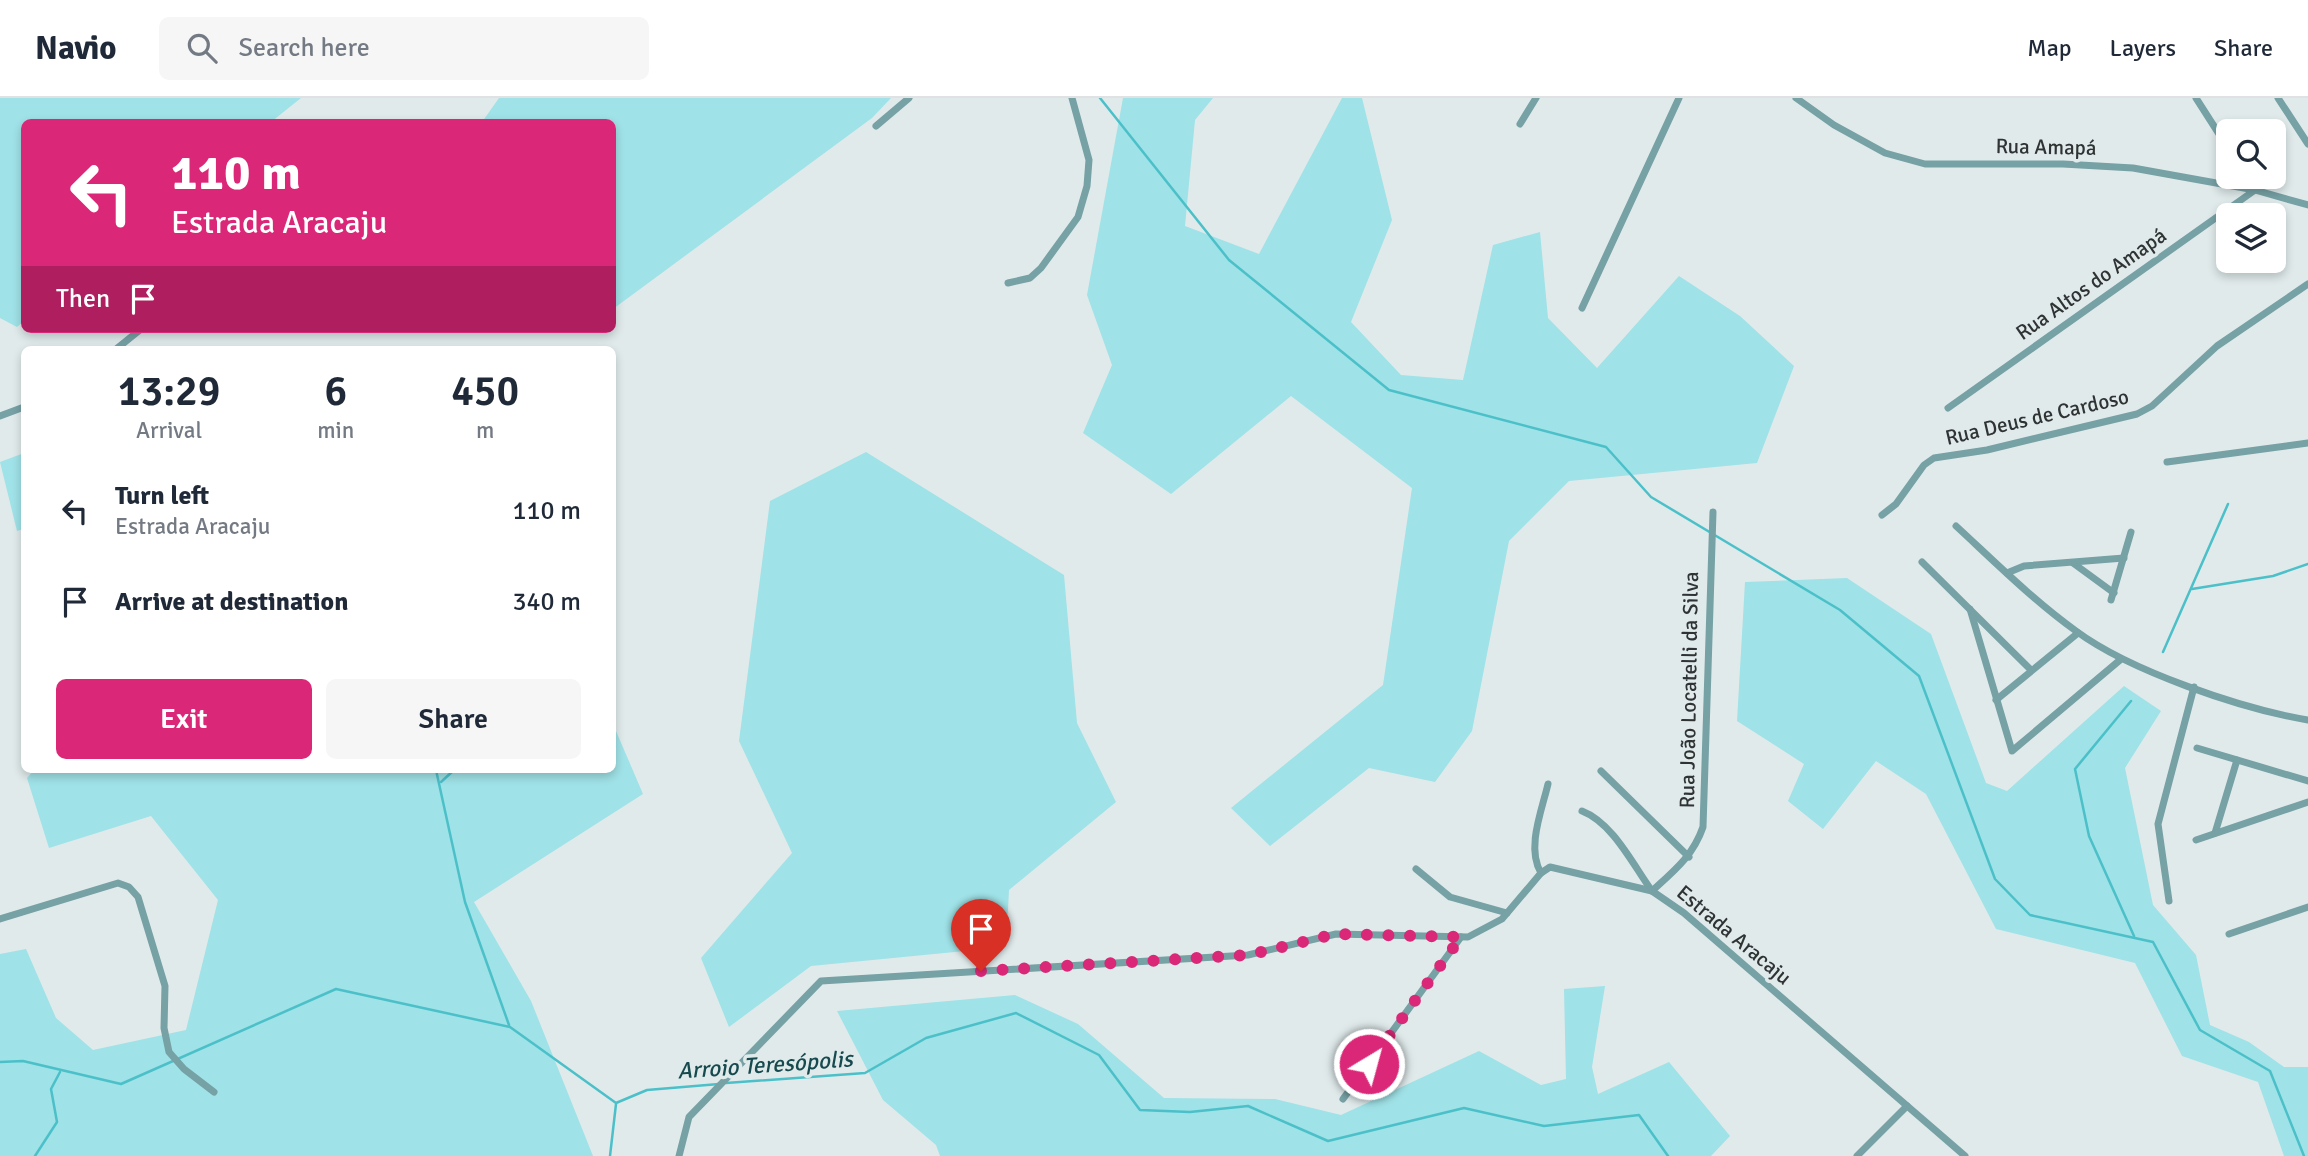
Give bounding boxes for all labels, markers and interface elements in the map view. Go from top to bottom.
search box [159,17,649,80]
text: Navio [35,28,117,69]
icon: search [183,29,221,67]
text: Search here [239,32,370,64]
text: Map [2027,33,2072,63]
text: Layers [2110,33,2176,63]
text: Share [2214,33,2273,63]
map controls [2216,119,2286,273]
button: search [2216,119,2286,189]
street label: Rua Amapá [1995,133,2097,161]
text: 110 m [171,143,301,203]
icon: left [56,147,147,238]
text: Estrada Aracaju [171,203,387,242]
button: layers [2216,203,2286,273]
street label: Rua Altos do Amapá [2011,222,2171,346]
icon: arrive [124,280,162,318]
text: Then [56,283,110,315]
text: 13:29 [118,366,220,417]
text: 6 [324,366,347,417]
text: 450 [451,366,519,417]
street label: Rua Deus de Cardoso [1943,383,2131,451]
text: Arrival [136,416,202,445]
text: min [317,416,354,445]
text: m [476,416,494,445]
text: Turn left [115,480,209,512]
icon: left [56,492,94,530]
text: 110 m [512,495,581,527]
text: Estrada Aracaju [115,512,270,541]
street label: Rua João Locatelli da Silva [1674,571,1704,809]
icon: arrive [56,583,94,621]
text: Arrive at destination [115,586,348,618]
text: 340 m [512,586,581,618]
button: Exit [56,679,312,759]
button: Share [326,679,581,759]
street label: Estrada Aracaju [1671,879,1797,991]
pin [951,899,1011,971]
icon: arrive [962,910,1000,948]
position arrow [1332,1027,1406,1101]
water label: Arroio Teresópolis [677,1044,855,1086]

